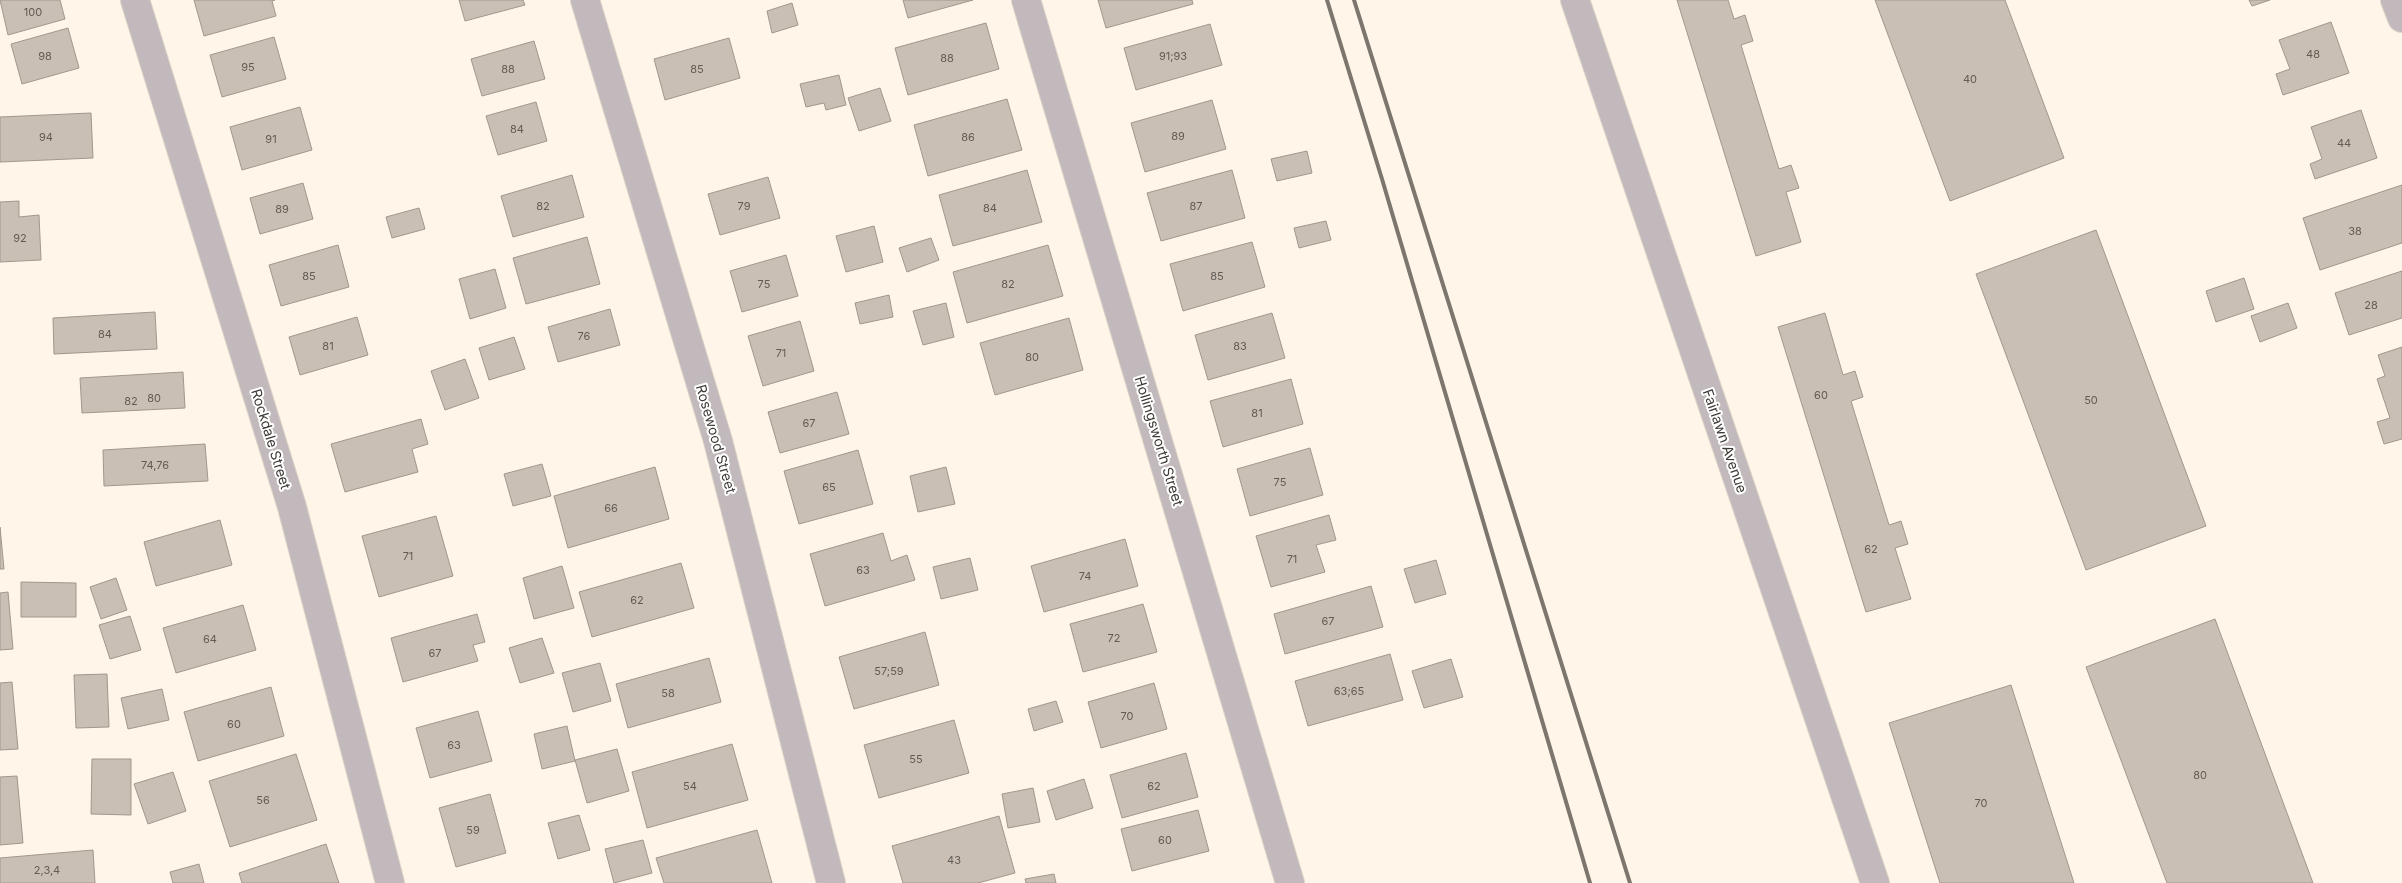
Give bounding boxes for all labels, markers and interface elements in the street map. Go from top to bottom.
house number: 100 [24,5,42,19]
house number: 48 [2306,47,2320,61]
house number: 98 [38,49,52,63]
house number: 91;93 [1159,49,1187,63]
house number: 88 [940,51,954,65]
house number: 95 [241,60,255,74]
house number: 88 [501,62,515,76]
house number: 85 [690,62,704,76]
house number: 40 [1963,72,1977,86]
house number: 84 [510,122,524,136]
house number: 89 [1171,129,1185,143]
house number: 94 [39,130,53,144]
house number: 86 [961,130,975,144]
house number: 91 [265,132,277,146]
house number: 44 [2337,136,2351,150]
house number: 82 [536,199,550,213]
house number: 79 [738,199,751,213]
house number: 87 [1189,199,1203,213]
house number: 84 [983,201,997,215]
house number: 89 [275,202,289,216]
house number: 38 [2348,224,2362,238]
house number: 92 [13,231,27,245]
house number: 85 [302,269,316,283]
house number: 85 [1210,269,1224,283]
house number: 75 [758,277,771,291]
house number: 82 [1001,277,1015,291]
house number: 28 [2364,298,2378,312]
house number: 84 [98,327,112,341]
house number: 76 [578,329,591,343]
house number: 81 [322,339,334,353]
house number: 83 [1233,339,1247,353]
house number: 71 [776,346,786,360]
house number: 80 [1025,350,1039,364]
street label: Hollingsworth Street [1132,374,1187,508]
street label: Rosewood Street [693,382,740,496]
street label: Rockdale Street [248,387,295,491]
street label: Fairlawn Avenue [1700,387,1751,495]
house number: 60 [1814,388,1828,402]
house number: 80 [147,391,161,405]
house number: 50 [2084,393,2098,407]
house number: 82 [124,394,138,408]
house number: 81 [1251,406,1263,420]
house number: 67 [802,416,816,430]
house number: 74,76 [141,458,169,472]
house number: 75 [1274,475,1287,489]
house number: 65 [822,480,836,494]
house number: 66 [604,501,618,515]
house number: 62 [1864,542,1878,556]
house number: 71 [403,549,413,563]
house number: 71 [1287,552,1297,566]
house number: 63 [856,563,870,577]
house number: 74 [1079,569,1091,583]
house number: 62 [630,593,644,607]
house number: 67 [1321,614,1335,628]
house number: 72 [1108,631,1120,645]
house number: 64 [203,632,217,646]
house number: 67 [428,646,442,660]
house number: 57;59 [874,664,904,678]
house number: 63;65 [1334,684,1365,698]
house number: 58 [661,686,675,700]
house number: 70 [1121,709,1134,723]
house number: 60 [227,717,241,731]
house number: 63 [447,738,461,752]
house number: 55 [909,752,923,766]
house number: 80 [2193,768,2207,782]
house number: 54 [683,779,697,793]
house number: 62 [1147,779,1161,793]
house number: 56 [256,793,270,807]
house number: 70 [1975,796,1988,810]
house number: 59 [466,823,480,837]
house number: 60 [1158,833,1172,847]
house number: 43 [947,853,961,867]
house number: 2,3,4 [34,863,60,877]

